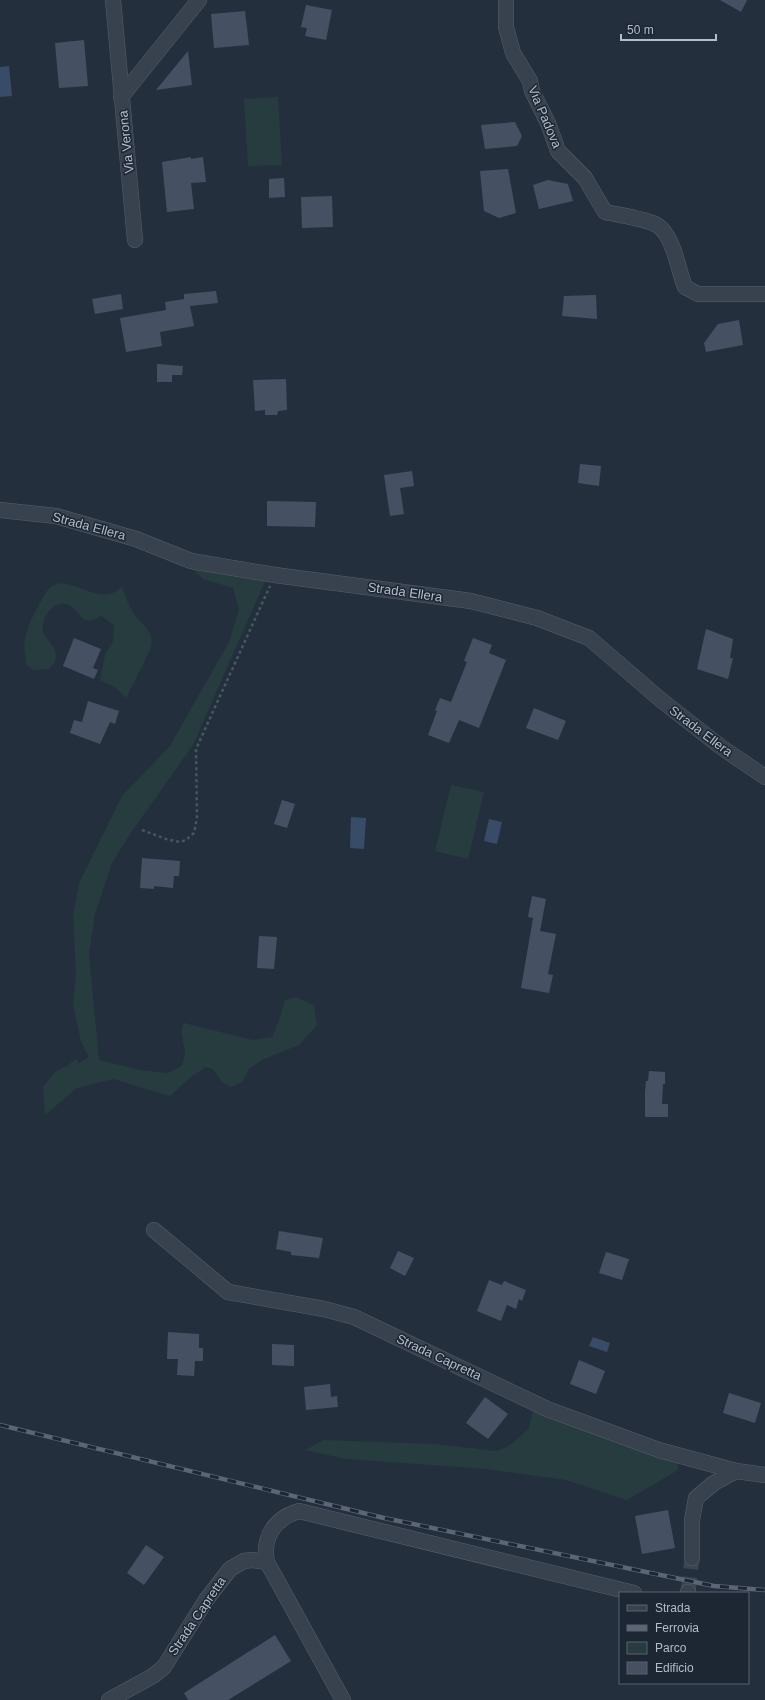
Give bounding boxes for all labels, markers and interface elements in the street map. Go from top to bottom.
scale bar [621,16,716,42]
text: 50 m [627,23,654,37]
street label: Via Padova [525,84,565,151]
street label: Via Verona [115,109,137,174]
street label: Strada Ellera [51,509,128,543]
street label: Strada Ellera [367,579,444,605]
street label: Strada Ellera [666,702,736,760]
street label: Strada Capretta [394,1331,484,1384]
street label: Strada Capretta [165,1573,229,1658]
legend [619,1592,749,1684]
text: Strada [655,1601,691,1615]
text: Ferrovia [655,1621,699,1635]
text: Parco [655,1641,687,1655]
text: Edificio [655,1661,694,1675]

